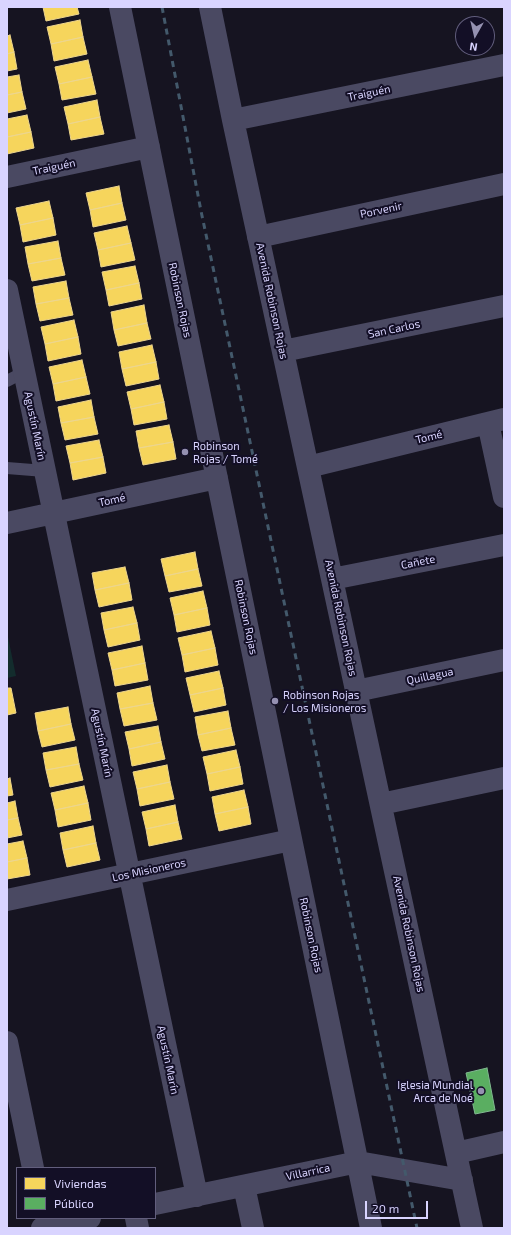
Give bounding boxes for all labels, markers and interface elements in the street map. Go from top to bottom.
north arrow [455,16,495,56]
text: N [469,40,478,54]
street label: Traiguén [346,82,392,104]
street label: Traiguén [31,156,77,178]
street label: Porvenir [359,199,403,221]
street label: Avenida Robinson Rojas [253,242,291,360]
street label: Robinson Rojas [166,261,194,339]
street label: San Carlos [367,317,421,341]
street label: Agustín Marín [21,390,49,462]
street label: Tomé [414,427,444,447]
place label: Robinson Rojas / Tomé [193,439,258,465]
marker: Robinson Rojas / Tomé [180,447,190,457]
street label: Tomé [97,491,127,509]
street label: Cañete [400,552,436,572]
street label: Avenida Robinson Rojas [322,559,360,677]
street label: Robinson Rojas [232,578,260,656]
street label: Quillagua [405,665,455,687]
place label: Robinson Rojas / Los Misioneros [283,688,366,714]
marker: Robinson Rojas / Los Misioneros [270,696,280,706]
street label: Agustín Marín [88,707,116,779]
street label: Los Misioneros [111,856,187,884]
street label: Avenida Robinson Rojas [390,875,428,993]
street label: Robinson Rojas [297,896,325,974]
street label: Agustín Marín [154,1024,182,1096]
place label: Iglesia Mundial Arca de Noé [397,1078,473,1104]
marker: Iglesia Mundial Arca de Noé [476,1086,486,1096]
street label: Villarrica [285,1161,331,1183]
legend [16,1167,156,1219]
text: Viviendas [54,1176,107,1190]
scale bar [367,1193,430,1219]
text: Público [54,1196,94,1210]
text: 20 m [372,1201,399,1215]

